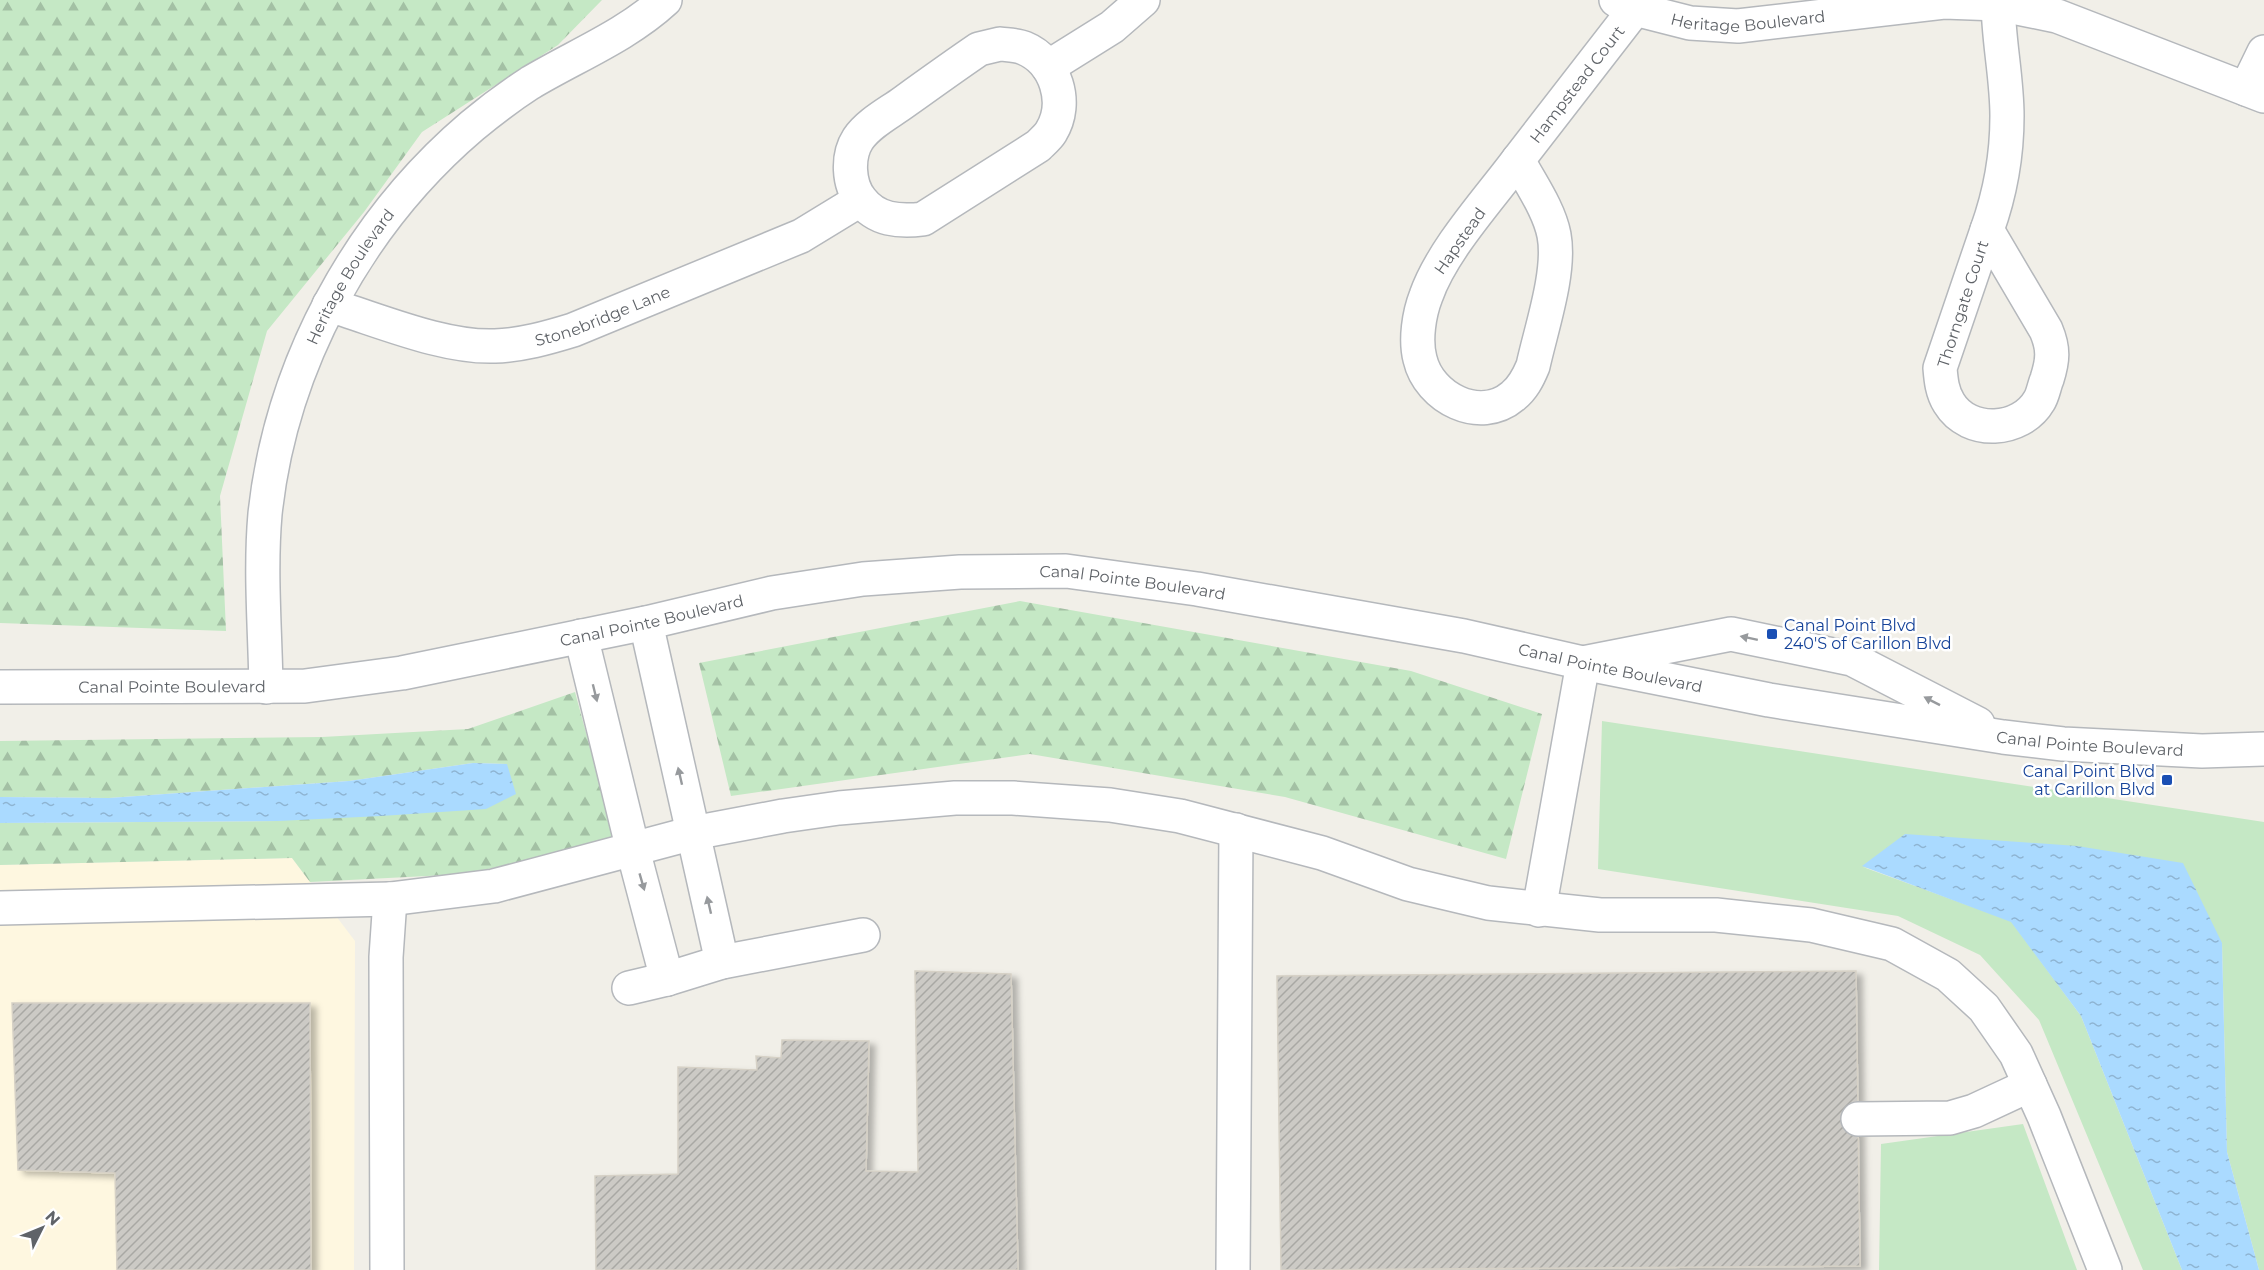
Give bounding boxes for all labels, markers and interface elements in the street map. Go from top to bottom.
street label: Heritage Boulevard [1669,6,1826,36]
street label: Hampstead Court [1525,21,1628,147]
street label: Hapstead [1430,204,1490,278]
street label: Heritage Boulevard [302,205,398,347]
street label: Thorngate Court [1933,238,1993,370]
street label: Stonebridge Lane [533,282,673,350]
street label: Canal Pointe Boulevard [1039,561,1227,603]
street label: Canal Pointe Boulevard [558,591,745,650]
place label: Canal Point Blvd 240'S of Carillon Blvd [1784,616,1951,653]
marker: Canal Point Blvd 240'S of Carillon Blvd [1765,627,1779,641]
one-way arrow [1740,633,1759,642]
street label: Canal Pointe Boulevard [1517,639,1704,696]
street label: Canal Pointe Boulevard [78,677,266,696]
one-way arrow [590,683,600,702]
one-way arrow [1923,696,1940,706]
street label: Canal Pointe Boulevard [1995,727,2184,760]
place label: Canal Point Blvd at Carillon Blvd [2023,762,2155,799]
one-way arrow [675,766,684,785]
marker: Canal Point Blvd at Carillon Blvd [2160,773,2174,787]
one-way arrow [637,873,647,891]
one-way arrow [703,896,713,914]
north arrow [12,1198,72,1258]
text: N [41,1207,64,1229]

